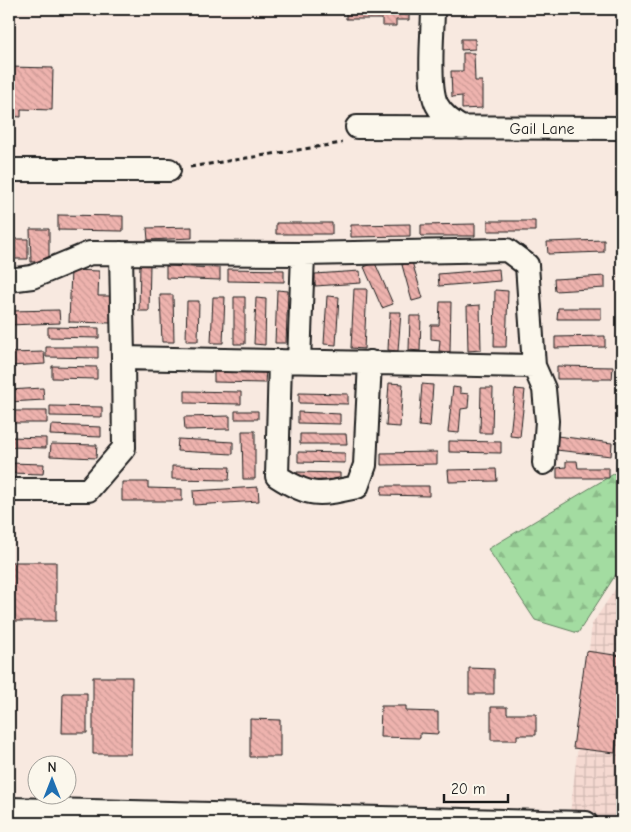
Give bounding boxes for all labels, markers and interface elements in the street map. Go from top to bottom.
street label: Gail Lane [509,120,575,138]
north arrow [28,754,78,804]
text: N [47,759,57,776]
scale bar [444,772,507,804]
text: 20 m [451,780,485,798]

